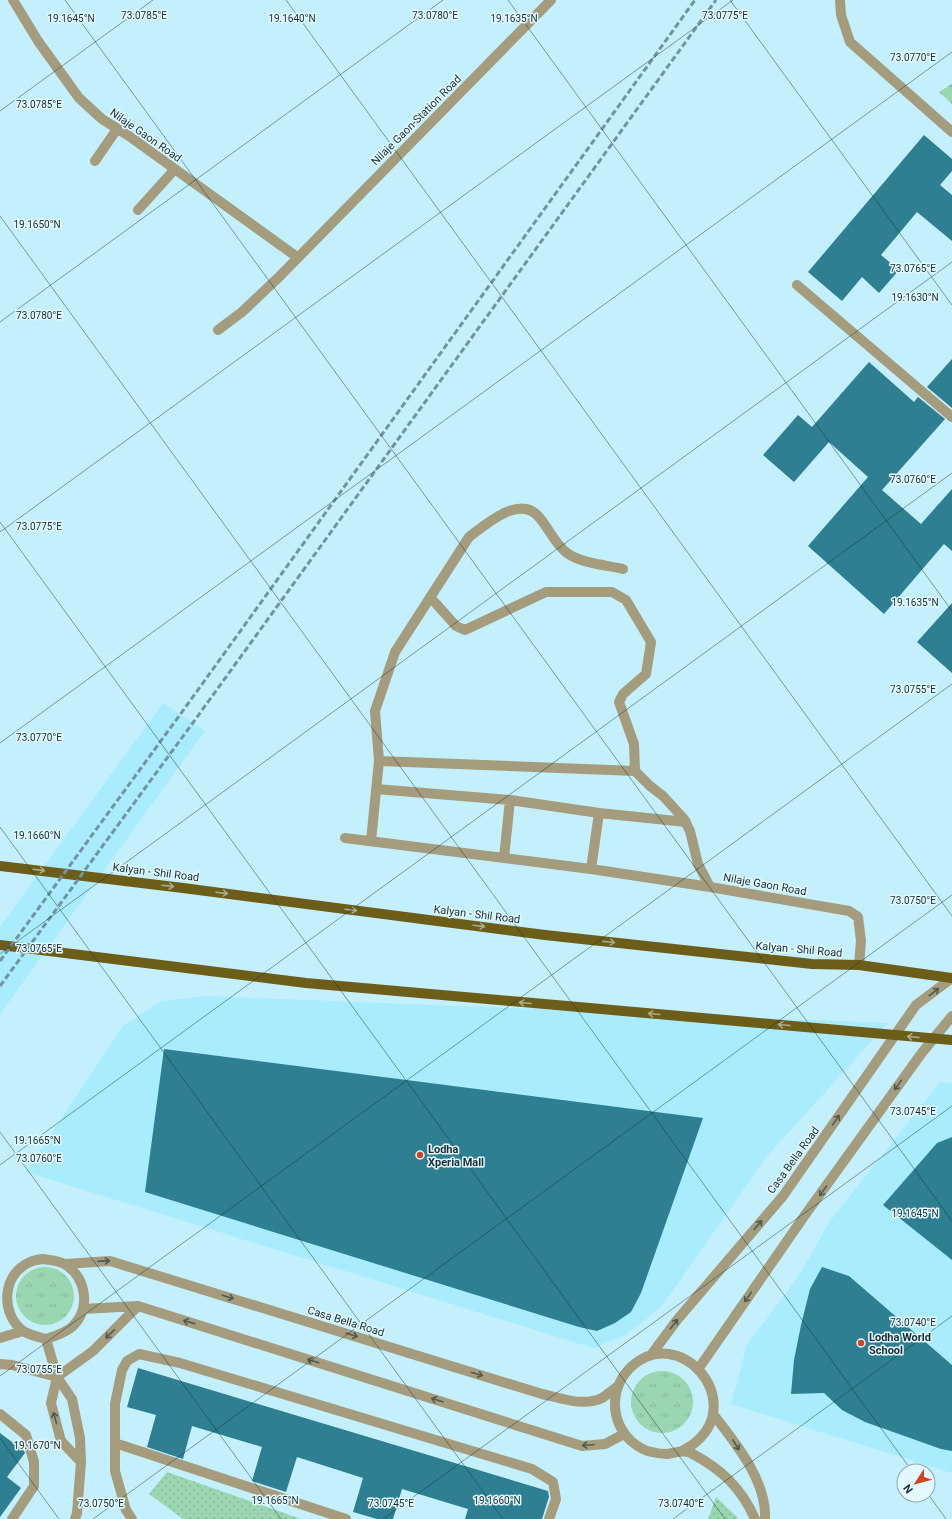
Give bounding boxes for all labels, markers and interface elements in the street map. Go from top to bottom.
text: 73.0785°E [121,10,167,21]
text: 73.0780°E [412,10,458,21]
text: 73.0775°E [702,10,748,21]
text: 19.1645°N [47,13,95,24]
text: 19.1640°N [268,13,316,24]
text: 19.1635°N [490,13,538,24]
text: 73.0770°E [890,52,936,63]
street label: Nilaje Gaon-Station Road [369,73,464,168]
text: 73.0785°E [16,99,62,110]
street label: Nilaje Gaon Road [108,106,184,165]
text: 19.1650°N [13,219,61,230]
text: 73.0765°E [890,263,936,274]
text: 19.1630°N [891,292,939,303]
text: 73.0780°E [16,310,62,321]
text: 73.0760°E [890,474,936,485]
text: 73.0775°E [16,521,62,532]
text: 19.1635°N [891,597,939,608]
text: 73.0755°E [890,684,936,695]
text: 73.0770°E [16,732,62,743]
text: 19.1660°N [13,830,61,841]
street label: Kalyan - Shil Road [112,861,200,884]
one-way arrow [32,867,45,874]
street label: Nilaje Gaon Road [722,871,807,898]
one-way arrow [161,882,174,890]
one-way arrow [215,889,228,897]
text: 73.0750°E [890,895,936,906]
street label: Kalyan - Shil Road [433,903,521,926]
one-way arrow [344,906,357,913]
one-way arrow [473,922,486,930]
one-way arrow [602,938,615,946]
street label: Kalyan - Shil Road [755,939,843,960]
text: 73.0765°E [16,943,62,954]
one-way arrow [929,987,940,996]
one-way arrow [519,999,532,1006]
one-way arrow [648,1010,661,1018]
one-way arrow [778,1022,791,1029]
one-way arrow [907,1033,920,1041]
one-way arrow [894,1080,903,1091]
text: 73.0745°E [890,1106,936,1117]
one-way arrow [832,1115,840,1126]
street label: Casa Bella Road [765,1124,822,1196]
text: 19.1665°N [13,1135,61,1146]
place label: Lodha Xperia Mall [428,1143,484,1169]
marker: Lodha Xperia Mall [415,1150,425,1160]
text: 73.0760°E [16,1153,62,1164]
one-way arrow [819,1185,827,1196]
text: 19.1645°N [891,1208,939,1219]
one-way arrow [754,1219,763,1230]
one-way arrow [97,1258,110,1265]
one-way arrow [744,1292,752,1303]
one-way arrow [221,1294,234,1301]
street label: Casa Bella Road [306,1304,386,1339]
text: 73.0740°E [890,1317,936,1328]
one-way arrow [183,1318,196,1325]
one-way arrow [670,1318,678,1329]
one-way arrow [105,1329,115,1339]
place label: Lodha World School [869,1331,931,1357]
one-way arrow [346,1332,359,1339]
marker: Lodha World School [856,1338,866,1348]
one-way arrow [307,1357,320,1364]
text: 73.0755°E [16,1364,62,1375]
one-way arrow [470,1371,483,1378]
one-way arrow [431,1396,444,1403]
one-way arrow [51,1412,58,1425]
one-way arrow [732,1439,740,1450]
text: 19.1670°N [13,1440,61,1451]
one-way arrow [582,1442,595,1449]
north arrow [896,1463,936,1503]
text: N [901,1481,916,1496]
text: 19.1665°N [251,1495,299,1506]
text: 19.1660°N [473,1495,521,1506]
text: 73.0750°E [78,1498,124,1509]
text: 73.0745°E [368,1498,414,1509]
text: 73.0740°E [658,1498,704,1509]

